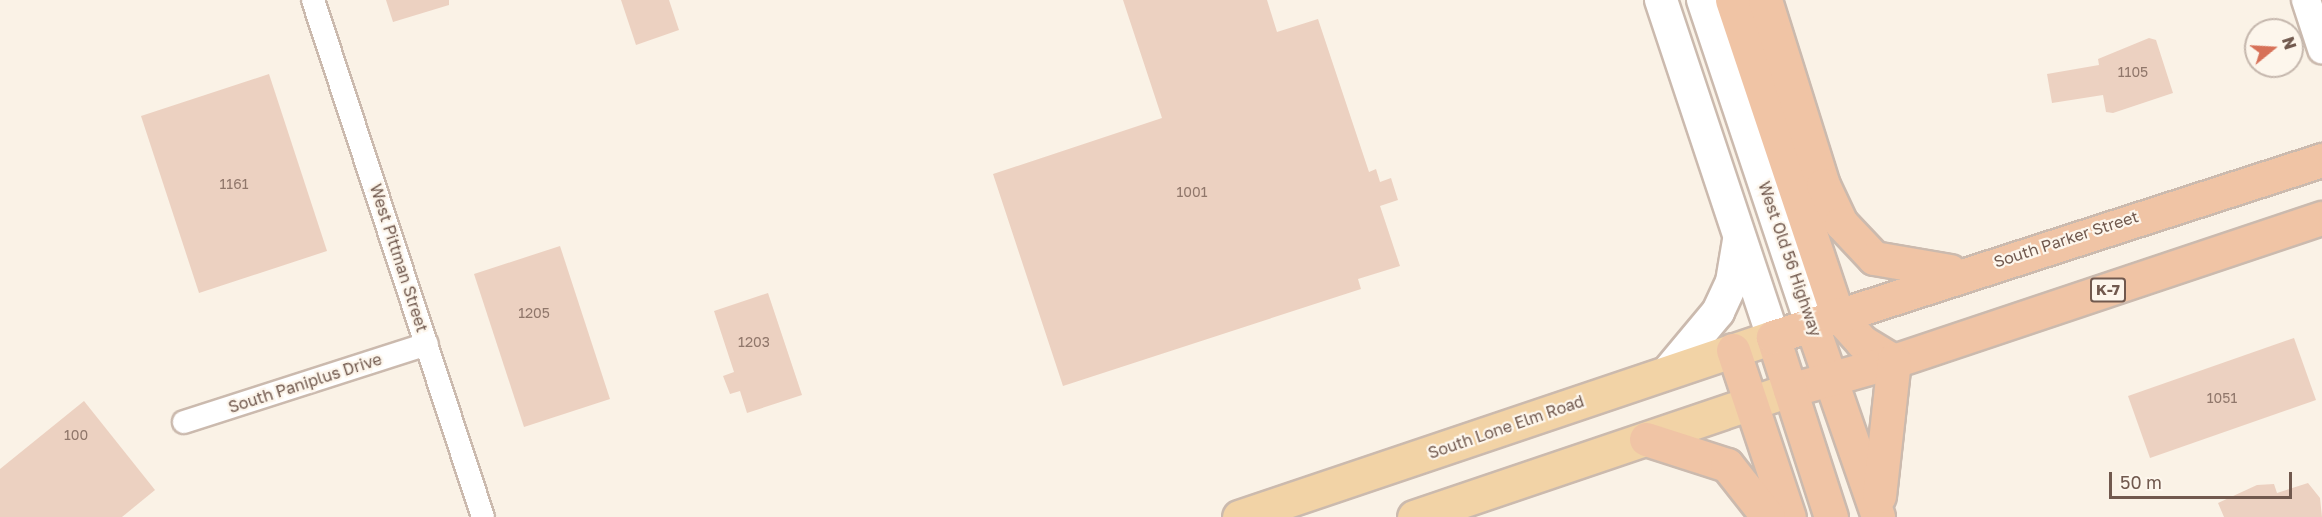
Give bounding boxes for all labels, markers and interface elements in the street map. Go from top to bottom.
north arrow [2244,18,2304,78]
text: N [2278,34,2301,52]
house number: 1105 [2118,64,2148,80]
house number: 1161 [220,176,248,192]
street label: West Old 56 Highway [1754,179,1826,339]
street label: West Pittman Street [366,181,432,335]
house number: 1001 [1177,184,1207,200]
street label: South Parker Street [1991,207,2141,271]
road number: K-7 [2090,278,2126,302]
house number: 1205 [518,305,550,321]
house number: 1203 [738,334,770,350]
street label: South Paniplus Drive [226,349,384,417]
house number: 1051 [2207,390,2237,406]
street label: South Lone Elm Road [1425,391,1587,463]
house number: 100 [64,427,88,443]
scale bar [2112,460,2295,498]
text: 50 m [2120,471,2162,493]

